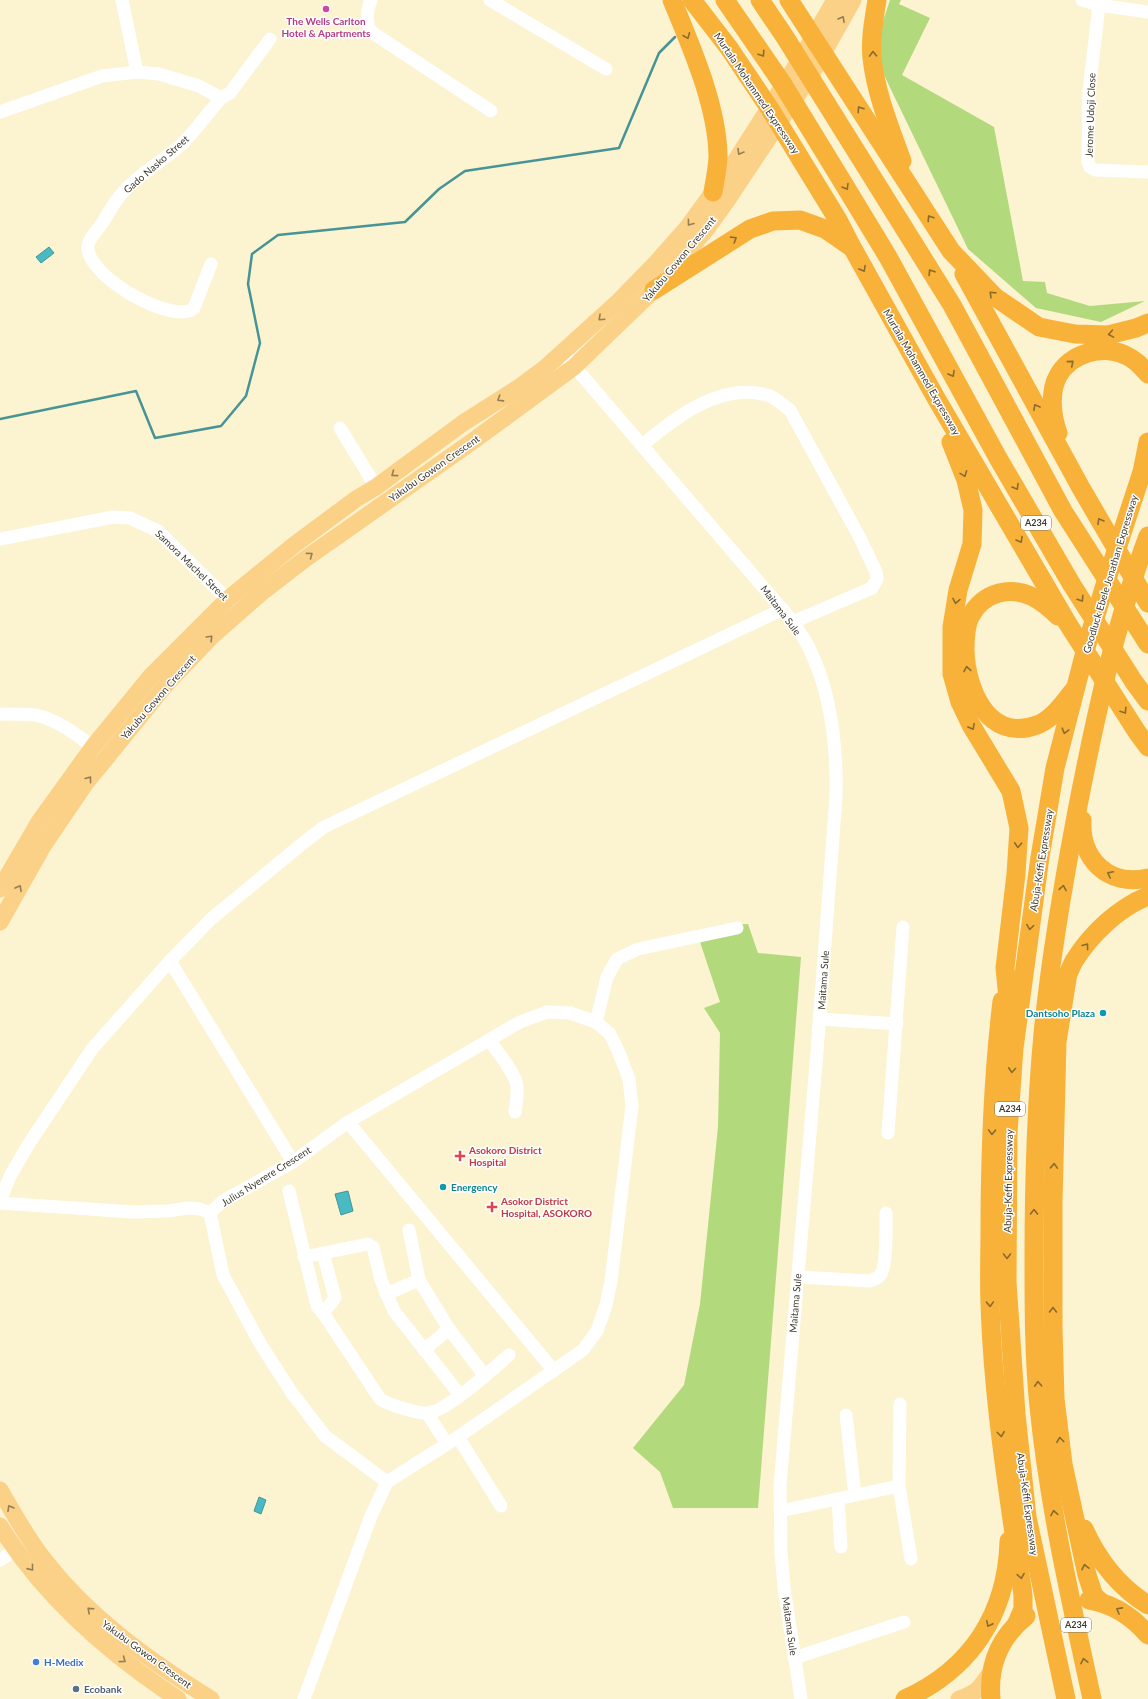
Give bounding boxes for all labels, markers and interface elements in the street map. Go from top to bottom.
marker: The Wells Carlton Hotel & Apartments [321,4,331,14]
place label: The Wells Carlton Hotel & Apartments [281,15,371,39]
one-way arrow [838,16,845,23]
street label: Murtala Mohammed Expressway [712,30,803,157]
one-way arrow [682,33,690,40]
one-way arrow [757,49,764,56]
one-way arrow [868,51,877,57]
street label: Jerome Udoji Close [1083,73,1097,157]
one-way arrow [857,106,864,113]
street label: Gado Nasko Street [121,132,191,195]
one-way arrow [738,148,745,155]
one-way arrow [841,183,848,190]
street label: Yakubu Gowon Crescent [640,214,718,304]
one-way arrow [927,215,935,222]
one-way arrow [688,219,695,226]
one-way arrow [730,236,737,244]
one-way arrow [859,265,866,272]
one-way arrow [928,269,936,276]
one-way arrow [989,291,997,299]
street label: Murtala Mohammed Expressway [881,307,964,438]
one-way arrow [598,313,606,321]
one-way arrow [1108,329,1114,337]
one-way arrow [1066,360,1074,367]
one-way arrow [948,370,955,377]
one-way arrow [497,395,504,402]
one-way arrow [1034,404,1041,411]
street label: Yakubu Gowon Crescent [386,432,482,504]
one-way arrow [391,469,398,477]
one-way arrow [959,471,967,478]
one-way arrow [1011,483,1018,490]
street label: Goodluck Ebele Jonathan Expressway [1080,493,1140,655]
road number: A234 [1021,516,1051,530]
one-way arrow [1097,518,1104,525]
street label: Samora Machel Street [153,527,231,603]
one-way arrow [1015,536,1022,544]
one-way arrow [306,553,313,560]
street label: Maitama Sule [758,583,804,637]
one-way arrow [1077,595,1084,602]
one-way arrow [952,598,961,604]
one-way arrow [205,635,213,643]
street label: Yakubu Gowon Crescent [118,652,198,742]
one-way arrow [964,666,972,672]
one-way arrow [1119,707,1126,714]
one-way arrow [968,722,975,730]
one-way arrow [1062,727,1070,734]
one-way arrow [84,776,91,783]
street label: Abuja-Keffi Expressway [1027,807,1055,912]
one-way arrow [1013,842,1022,848]
one-way arrow [1107,871,1114,879]
one-way arrow [1058,884,1067,891]
one-way arrow [14,885,21,892]
one-way arrow [1026,924,1035,930]
one-way arrow [1081,943,1088,950]
street label: Maitama Sule [815,950,831,1010]
place label: Dantsoho Plaza [1026,1007,1095,1019]
marker: Dantsoho Plaza [1098,1008,1108,1018]
one-way arrow [1008,1067,1017,1073]
road number: A234 [995,1102,1025,1116]
street label: Abuja-Keffi Expressway [1001,1128,1015,1233]
one-way arrow [988,1129,996,1135]
street label: Julius Nyerere Crescent [219,1143,313,1208]
place label: Asokoro District Hospital [468,1144,542,1168]
marker: Asokoro District Hospital [454,1150,466,1162]
one-way arrow [1050,1163,1058,1169]
place label: Energency [451,1181,498,1193]
marker: Energency [438,1182,448,1192]
place label: Asokor District Hospital, ASOKORO [500,1195,592,1219]
marker: Asokor District Hospital, ASOKORO [486,1201,498,1213]
one-way arrow [1030,1209,1039,1215]
one-way arrow [1003,1253,1011,1259]
street label: Maitama Sule [786,1273,804,1333]
one-way arrow [986,1301,994,1307]
one-way arrow [1049,1307,1057,1313]
one-way arrow [1033,1381,1042,1387]
one-way arrow [996,1430,1005,1437]
one-way arrow [1056,1436,1065,1443]
street label: Abuja-Keffi Expressway [1015,1452,1041,1557]
one-way arrow [8,1505,15,1512]
one-way arrow [1050,1510,1058,1516]
one-way arrow [27,1564,34,1571]
one-way arrow [1082,1564,1090,1570]
one-way arrow [1016,1573,1025,1579]
street label: Maitama Sule [780,1596,800,1656]
one-way arrow [87,1607,95,1615]
one-way arrow [1116,1607,1123,1615]
street label: Yakubu Gowon Crescent [100,1617,194,1691]
road number: A234 [1061,1618,1091,1632]
one-way arrow [986,1620,994,1627]
one-way arrow [118,1655,125,1662]
place label: H-Medix [44,1656,84,1668]
marker: H-Medix [31,1657,41,1667]
one-way arrow [1080,1658,1088,1664]
place label: Ecobank [84,1683,122,1695]
marker: Ecobank [71,1684,81,1694]

